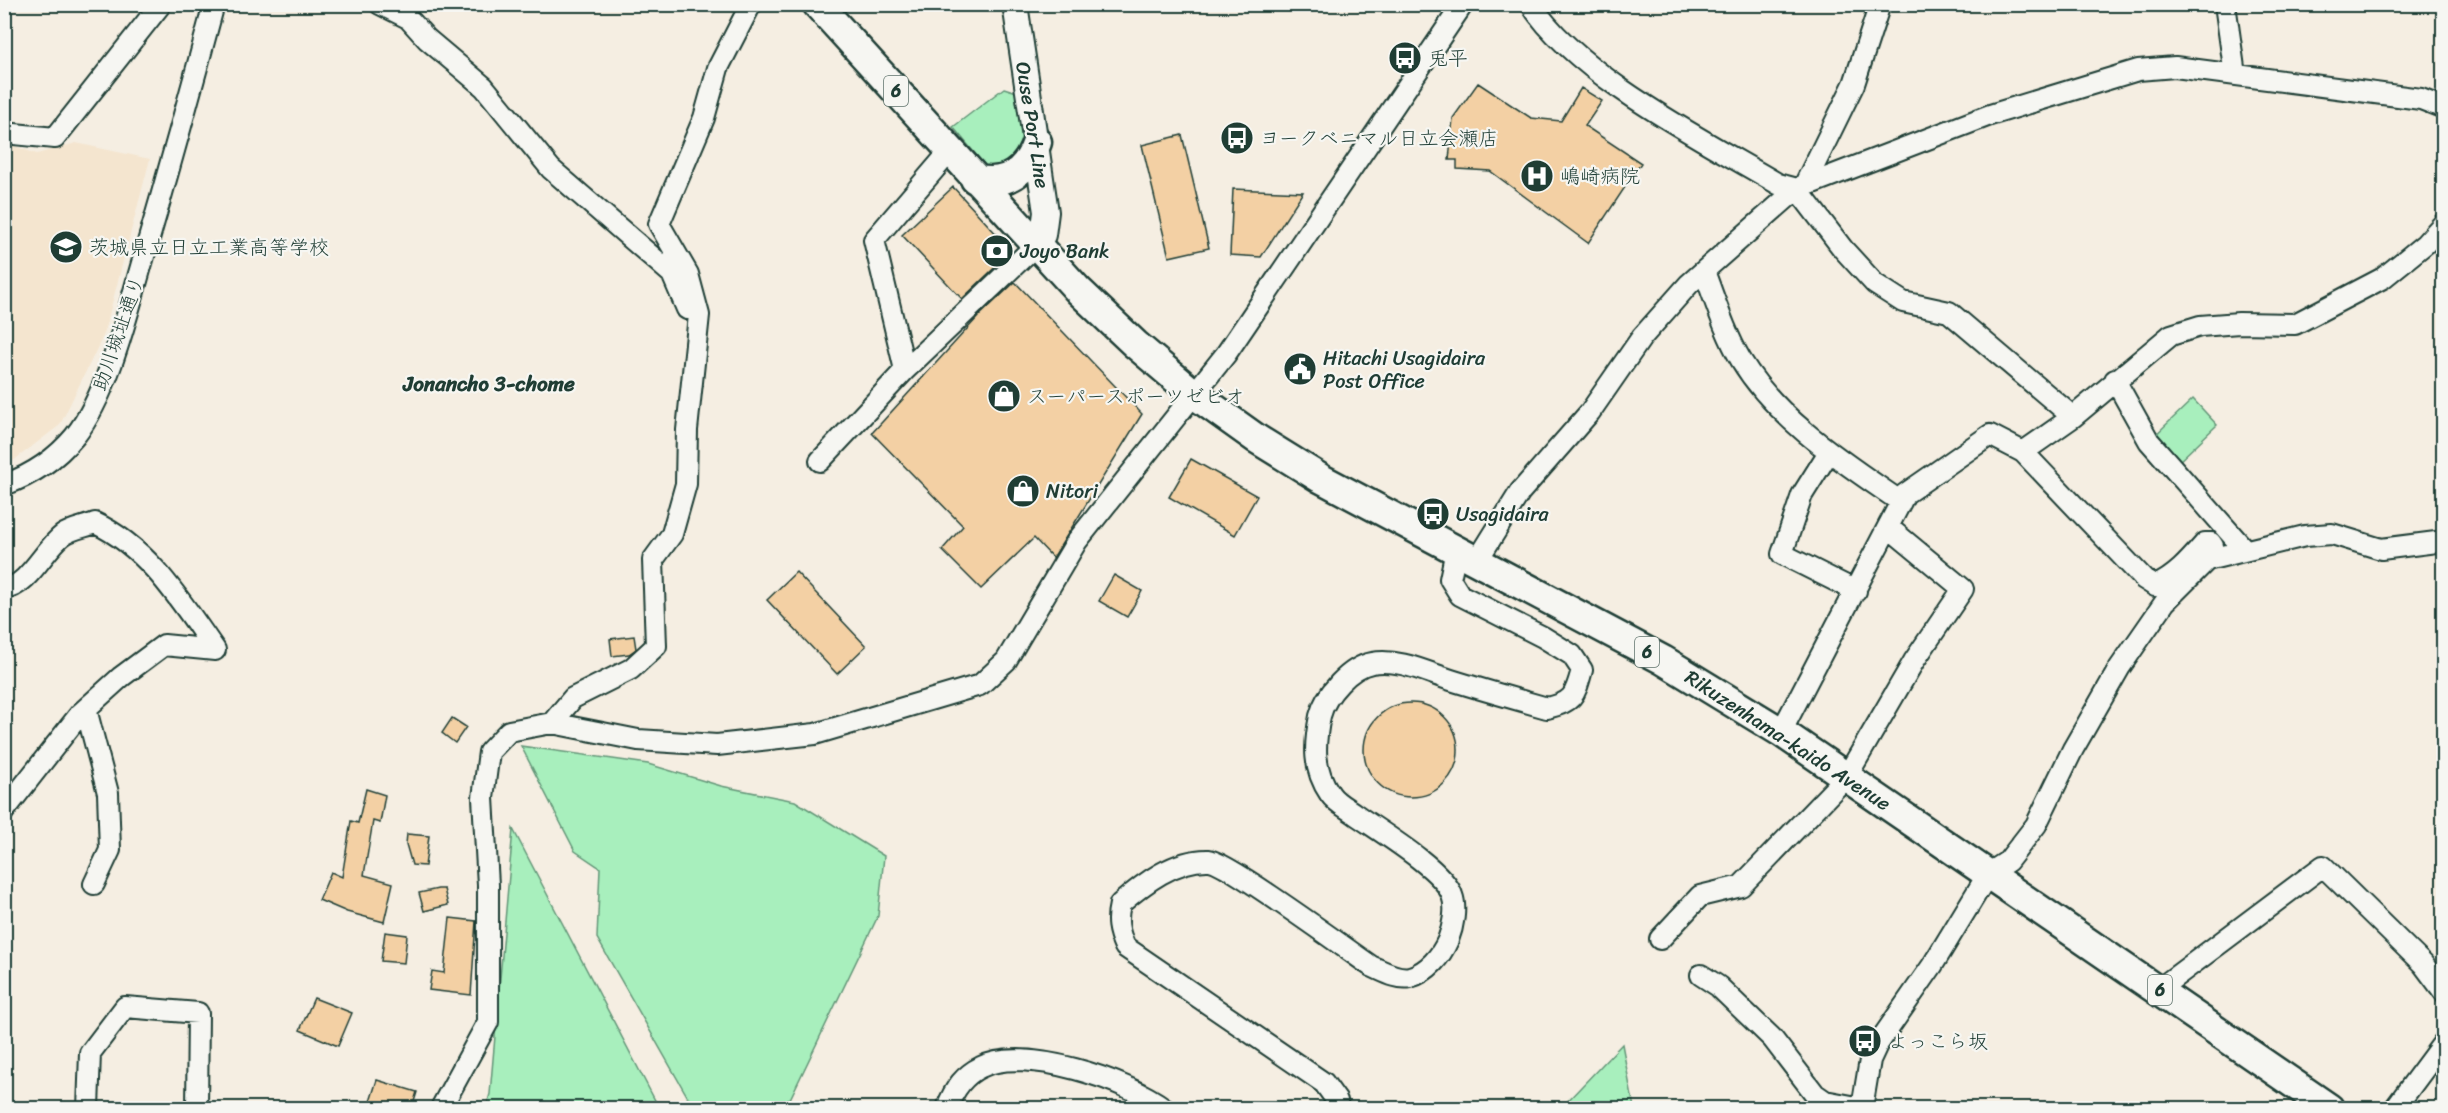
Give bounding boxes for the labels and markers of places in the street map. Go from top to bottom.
bus stop icon: 兎平 [1387,40,1423,76]
place label: 兎平 [1428,41,1468,76]
bus stop icon: ヨークベニマル日立会瀬店 [1219,120,1255,156]
place label: ヨークベニマル日立会瀬店 [1260,121,1498,156]
hospital icon: 嶋崎病院 [1519,158,1555,194]
place label: 嶋崎病院 [1560,159,1640,194]
school or university icon: 茨城県立日立工業高等学校 [48,229,84,265]
place label: 茨城県立日立工業高等学校 [89,230,329,265]
bank icon: Joyo Bank [979,233,1015,269]
place label: Joyo Bank [1019,234,1110,269]
place label: Hitachi Usagidaira Post Office [1323,341,1486,399]
public building icon: Hitachi Usagidaira Post Office [1282,351,1318,387]
shop icon: スーパースポーツゼビオ [986,378,1022,414]
place label: スーパースポーツゼビオ [1027,379,1245,414]
shop icon: Nitori [1005,473,1041,509]
place label: Nitori [1046,474,1098,509]
bus stop icon: Usagidaira [1415,496,1451,532]
place label: Usagidaira [1456,497,1549,532]
bus stop icon: よっこら坂 [1847,1023,1883,1059]
place label: よっこら坂 [1888,1024,1988,1059]

